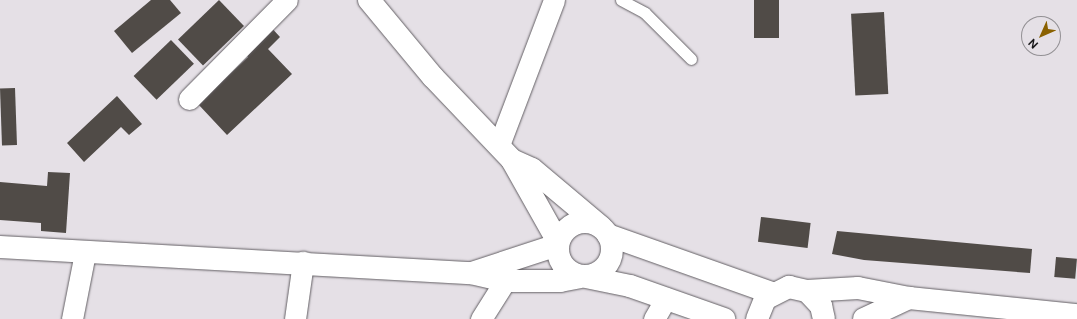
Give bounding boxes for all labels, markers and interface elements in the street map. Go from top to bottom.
north arrow [1021,16,1061,56]
text: N [1026,36,1041,51]

